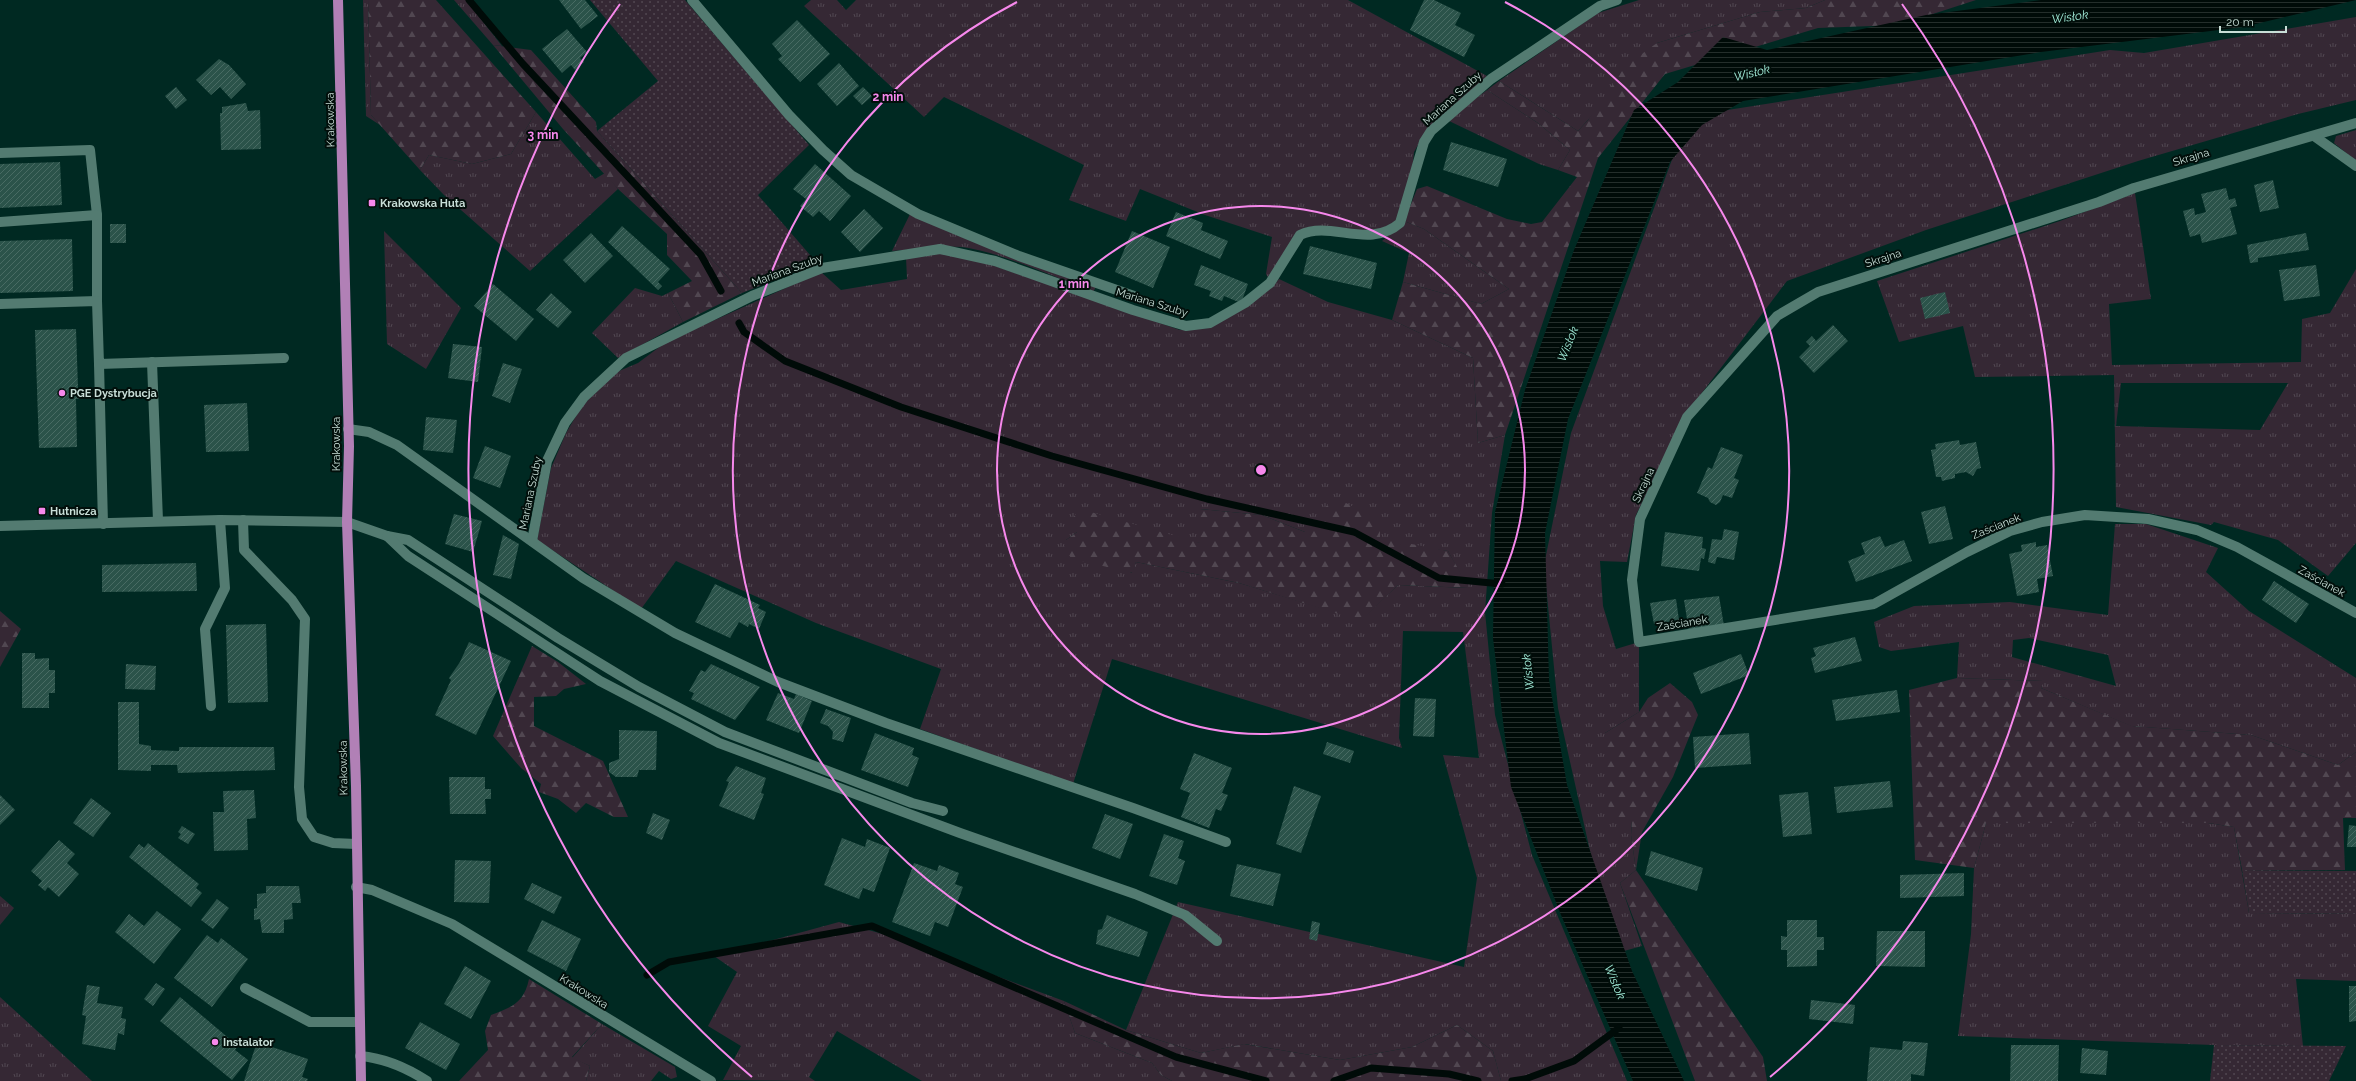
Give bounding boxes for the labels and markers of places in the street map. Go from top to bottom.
place label: Krakowska Huta [380,197,465,210]
marker: Krakowska Huta [367,198,377,208]
place label: PGE Dystrybucja [70,387,157,400]
marker: PGE Dystrybucja [57,388,67,398]
centre of rings [1254,463,1268,477]
place label: Hutnicza [50,505,97,518]
marker: Hutnicza [37,506,47,516]
place label: Instalator [223,1036,274,1049]
marker: Instalator [210,1037,220,1047]

